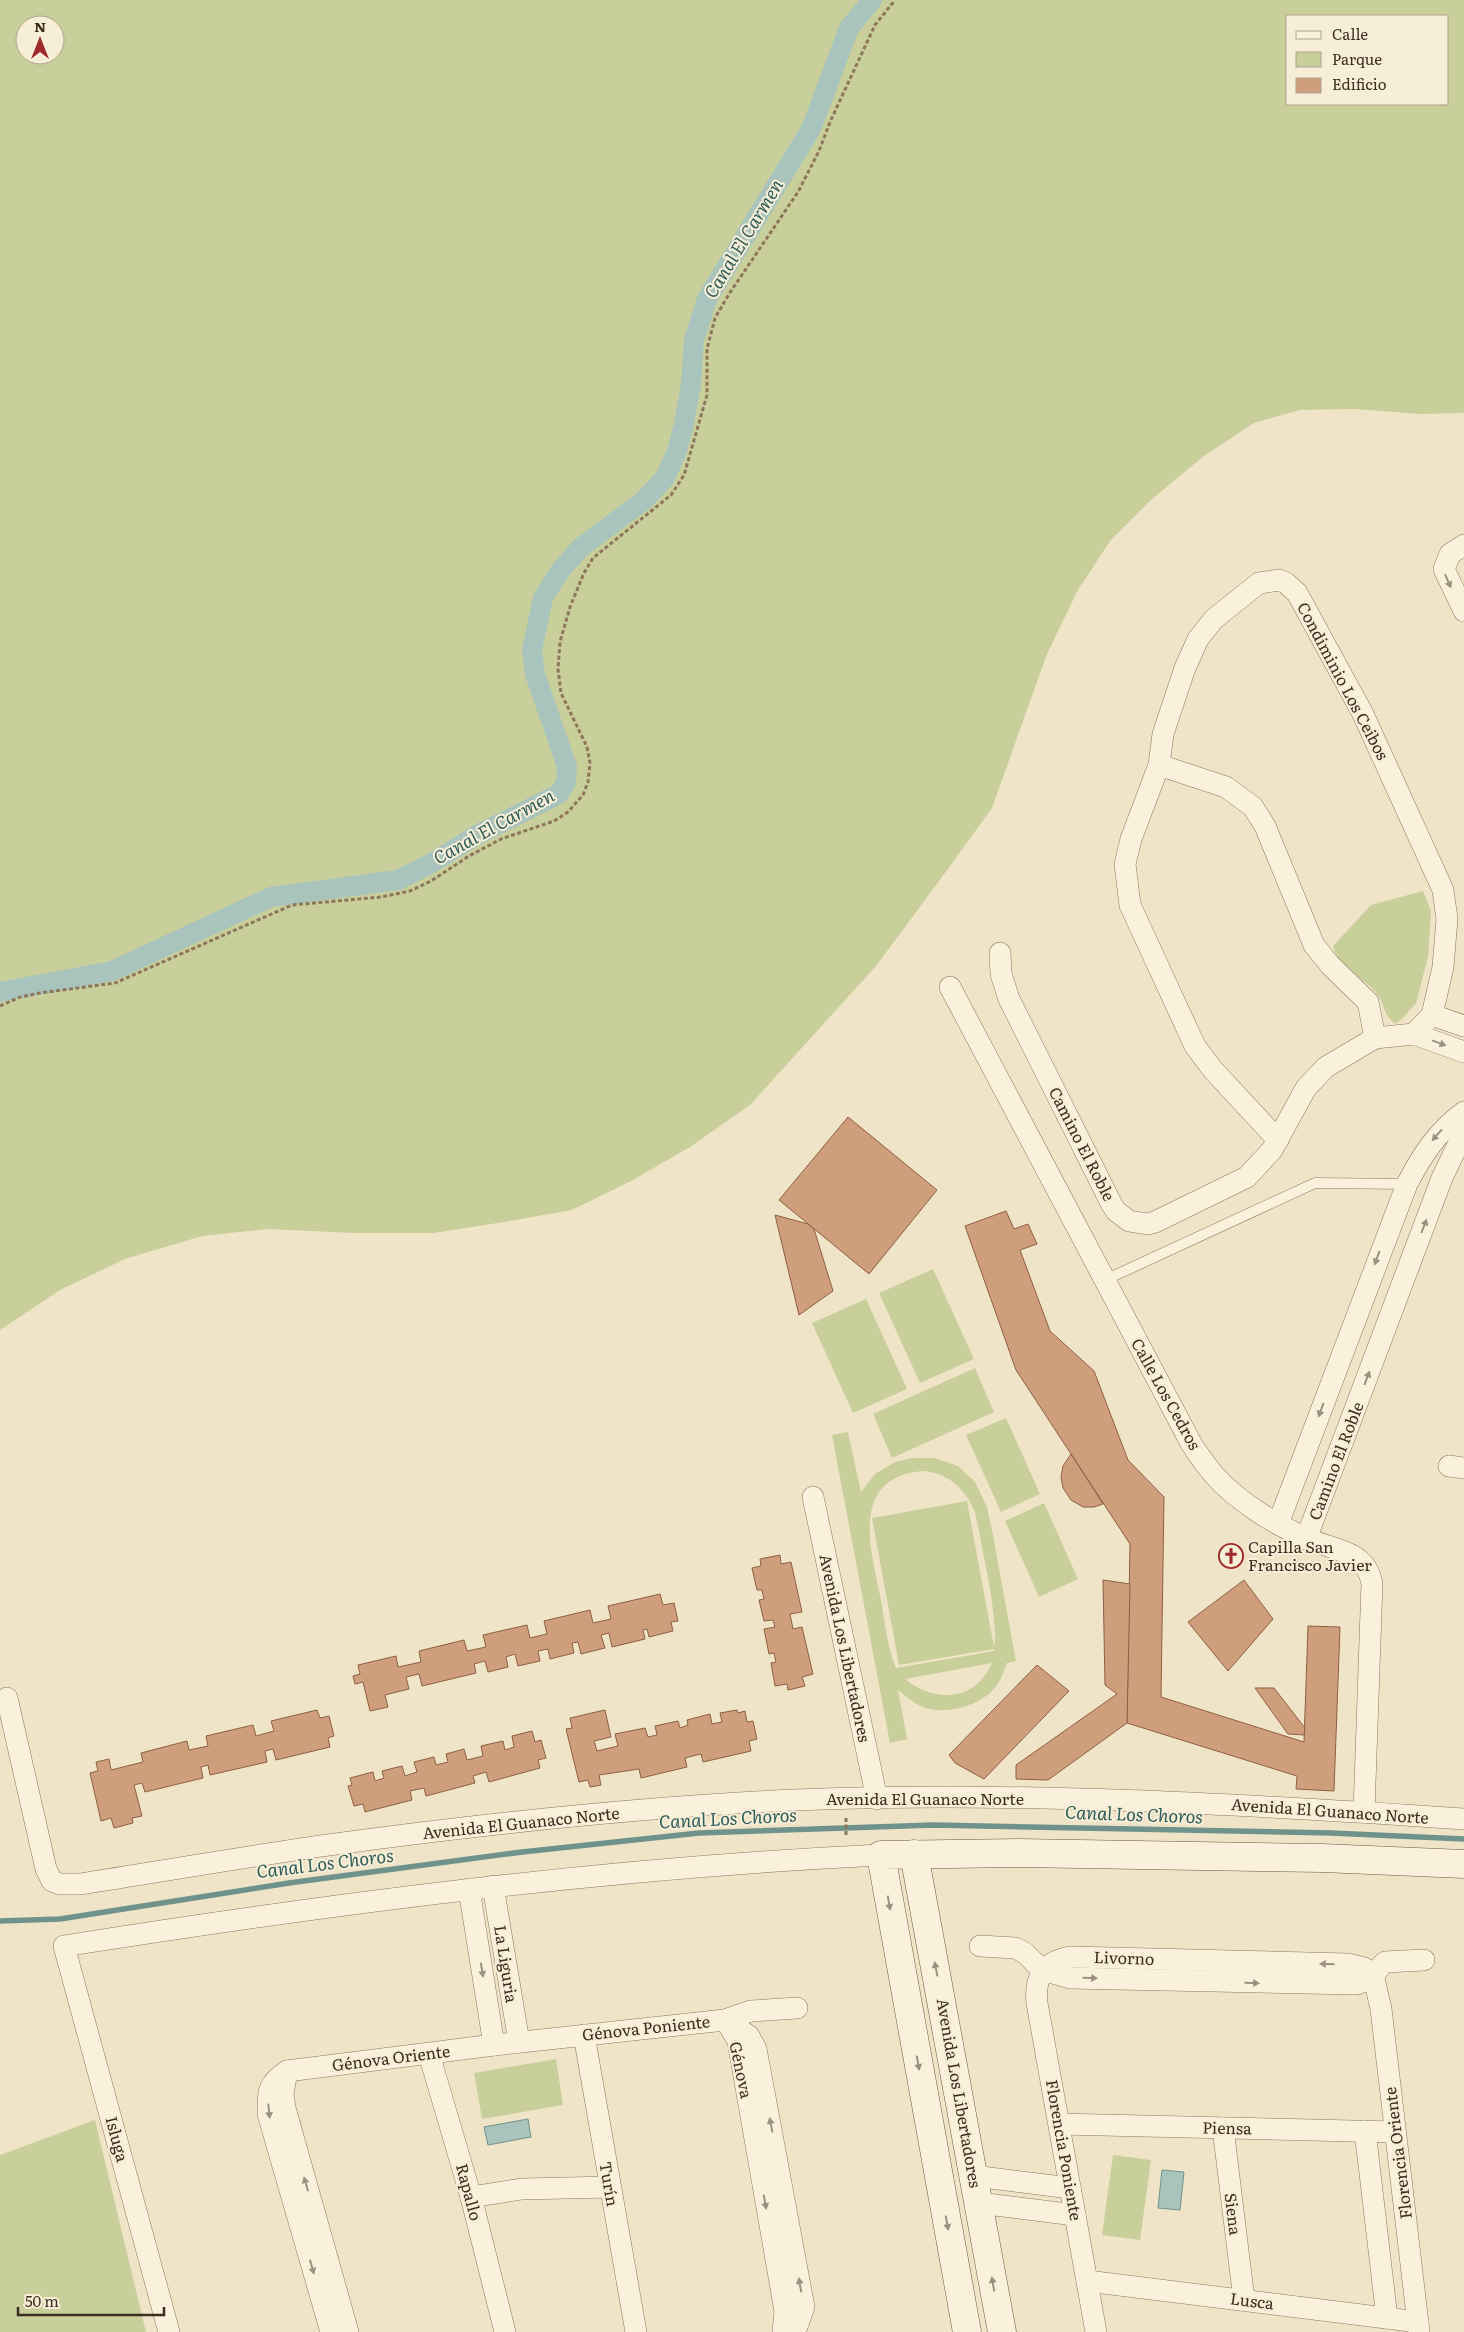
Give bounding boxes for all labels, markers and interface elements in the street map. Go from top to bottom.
north arrow [15,15,65,65]
legend [1286,15,1449,105]
text: N [34,16,46,36]
text: Calle [1332,22,1368,45]
text: Parque [1332,47,1382,70]
text: Edificio [1332,72,1387,95]
water label: Canal El Carmen [696,173,789,303]
one-way arrow [1445,574,1453,588]
street label: Condiminio Los Ceibos [1292,597,1396,764]
water label: Canal El Carmen [428,781,559,870]
one-way arrow [1432,1039,1447,1047]
street label: Camino El Roble [1044,1082,1122,1205]
one-way arrow [1432,1129,1443,1142]
one-way arrow [1420,1218,1428,1233]
one-way arrow [1373,1251,1381,1266]
street label: Calle Los Cedros [1126,1333,1208,1454]
one-way arrow [1363,1370,1371,1385]
street label: Camino El Roble [1301,1398,1369,1523]
one-way arrow [1317,1403,1325,1418]
place label: Capilla San Francisco Javier [1248,1534,1372,1576]
church icon: Capilla San Francisco Javier [1218,1543,1244,1569]
street label: Avenida Los Libertadores [814,1551,878,1744]
street label: Avenida El Guanaco Norte [826,1786,1024,1810]
street label: Avenida El Guanaco Norte [1230,1791,1430,1829]
water label: Canal Los Choros [1065,1798,1204,1829]
street label: Avenida El Guanaco Norte [421,1800,621,1844]
water label: Canal Los Choros [658,1800,798,1835]
water label: Canal Los Choros [255,1841,395,1884]
one-way arrow [886,1895,894,1911]
street label: La Liguria [489,1923,525,2005]
street label: Livorno [1093,1944,1155,1970]
one-way arrow [1319,1960,1335,1968]
one-way arrow [932,1962,940,1977]
one-way arrow [478,1963,486,1979]
one-way arrow [1082,1975,1098,1983]
one-way arrow [1245,1979,1261,1987]
street label: Avenida Los Libertadores [932,1996,988,2189]
street label: Génova Poniente [581,2008,711,2046]
street label: Génova Oriente [330,2038,451,2076]
street label: Génova [724,2039,760,2101]
one-way arrow [915,2055,923,2071]
street label: Florencia Poniente [1041,2077,1089,2222]
street label: Florencia Oriente [1377,2086,1417,2221]
one-way arrow [265,2103,273,2119]
street label: Isluga [100,2113,136,2165]
street label: Piensa [1202,2115,1252,2139]
one-way arrow [766,2117,774,2133]
street label: Rapallo [451,2160,489,2223]
street label: Turín [594,2160,626,2209]
one-way arrow [302,2176,310,2191]
street label: Siena [1220,2191,1249,2237]
one-way arrow [762,2195,770,2211]
one-way arrow [944,2215,952,2231]
one-way arrow [309,2260,317,2275]
one-way arrow [989,2276,997,2292]
one-way arrow [795,2277,803,2293]
scale bar [18,2284,164,2316]
street label: Lusca [1229,2285,1276,2315]
text: 50 m [25,2289,59,2312]

